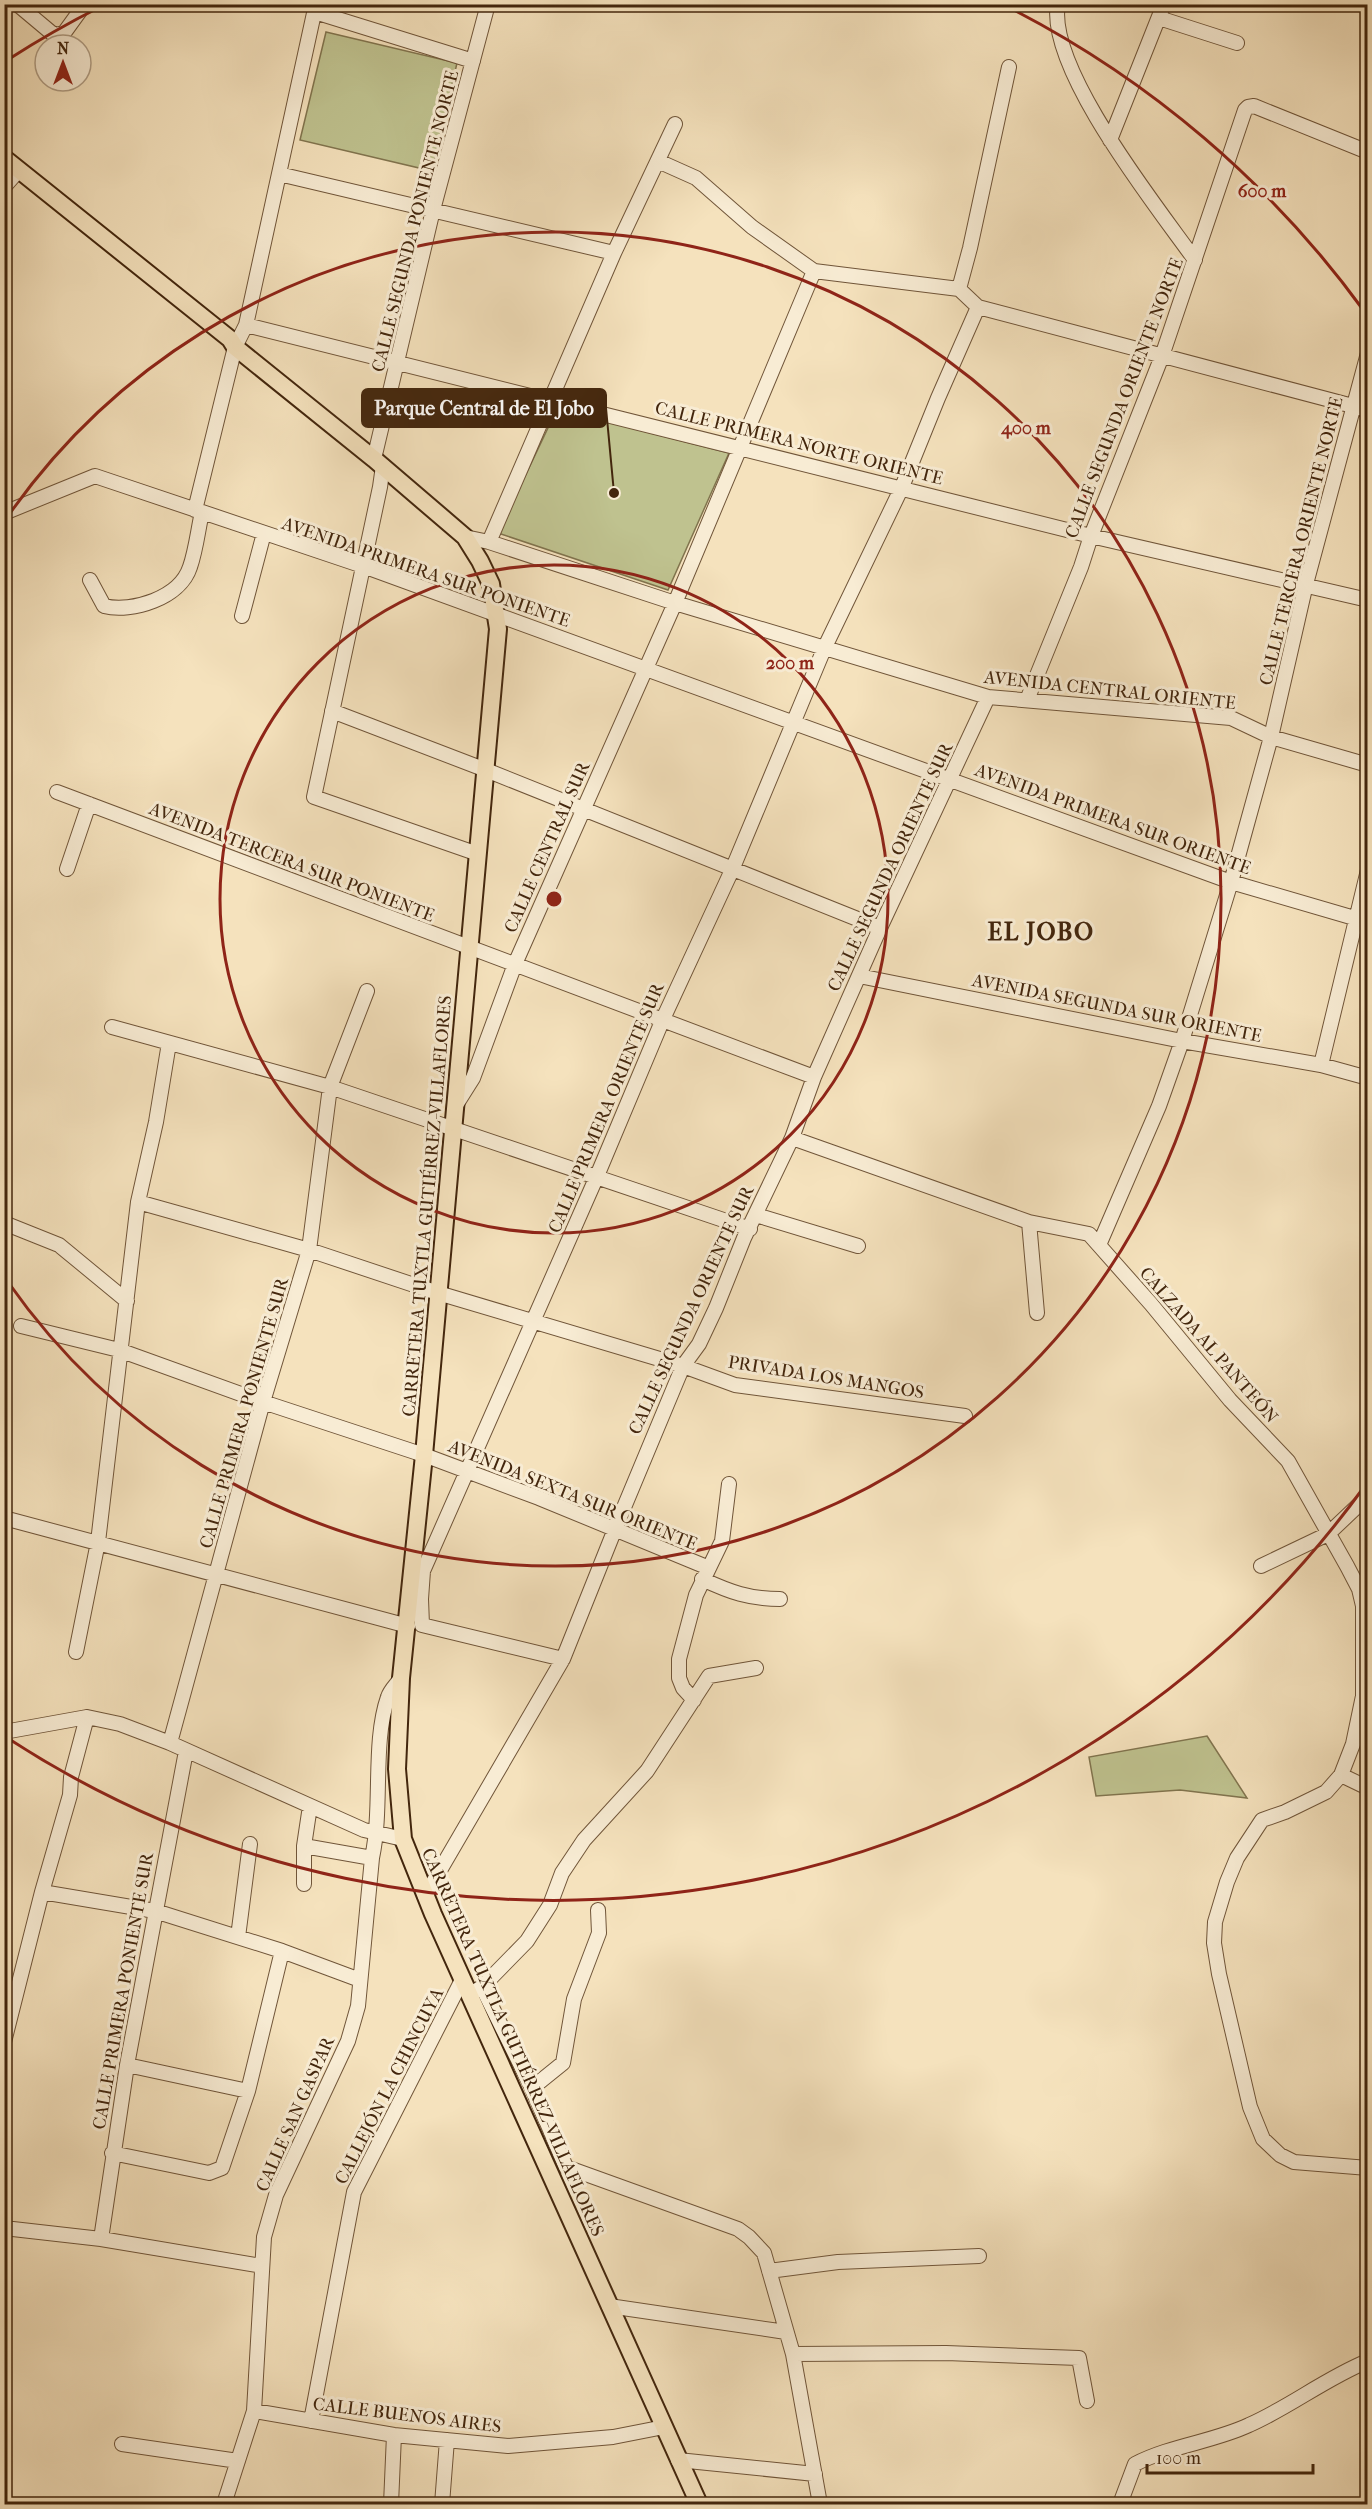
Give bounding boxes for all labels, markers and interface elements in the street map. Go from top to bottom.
north arrow [33,33,93,93]
text: N [57,39,70,58]
street label: CALLE SEGUNDA PONIENTE NORTE [368,68,463,374]
text: 600 m [1238,181,1287,202]
street label: CALLE SEGUNDA ORIENTE NORTE [1061,255,1188,541]
callout: Parque Central de El Jobo [362,389,606,427]
street label: CALLE TERCERA ORIENTE NORTE [1255,395,1348,688]
text: Parque Central de El Jobo [374,397,594,420]
street label: CALLE PRIMERA NORTE ORIENTE [653,397,945,489]
text: 400 m [1000,418,1052,439]
street label: AVENIDA PRIMERA SUR PONIENTE [278,513,573,632]
text: 200 m [766,653,815,674]
street label: AVENIDA CENTRAL ORIENTE [982,667,1237,714]
street label: CALLE SEGUNDA ORIENTE SUR [823,739,958,995]
street label: CALLE CENTRAL SUR [500,758,595,936]
street label: AVENIDA PRIMERA SUR ORIENTE [971,759,1254,879]
street label: AVENIDA TERCERA SUR PONIENTE [145,798,437,927]
centre of rings [544,889,564,909]
district label: EL JOBO [988,918,1094,946]
street label: AVENIDA SEGUNDA SUR ORIENTE [969,970,1263,1047]
street label: CALLE PRIMERA ORIENTE SUR [544,979,669,1236]
street label: CARRETERA TUXTLA GUTIÉRREZ-VILLAFLORES [398,995,456,1417]
street label: CALLE SEGUNDA ORIENTE SUR [624,1182,759,1438]
street label: CALZADA AL PANTEÓN [1135,1262,1284,1428]
street label: CALLE PRIMERA PONIENTE SUR [196,1274,294,1551]
street label: PRIVADA LOS MANGOS [726,1352,925,1403]
street label: AVENIDA SEXTA SUR ORIENTE [444,1435,700,1555]
street label: CARRETERA TUXTLA GUTIÉRREZ-VILLAFLORES [417,1845,609,2239]
street label: CALLE PRIMERA PONIENTE SUR [89,1850,158,2131]
street label: CALLEJÓN LA CHINCUYA [329,1983,448,2188]
street label: CALLE SAN GASPAR [252,2033,339,2195]
street label: CALLE BUENOS AIRES [312,2394,502,2437]
scale bar [1147,2437,1314,2475]
text: 100 m [1156,2448,1201,2469]

